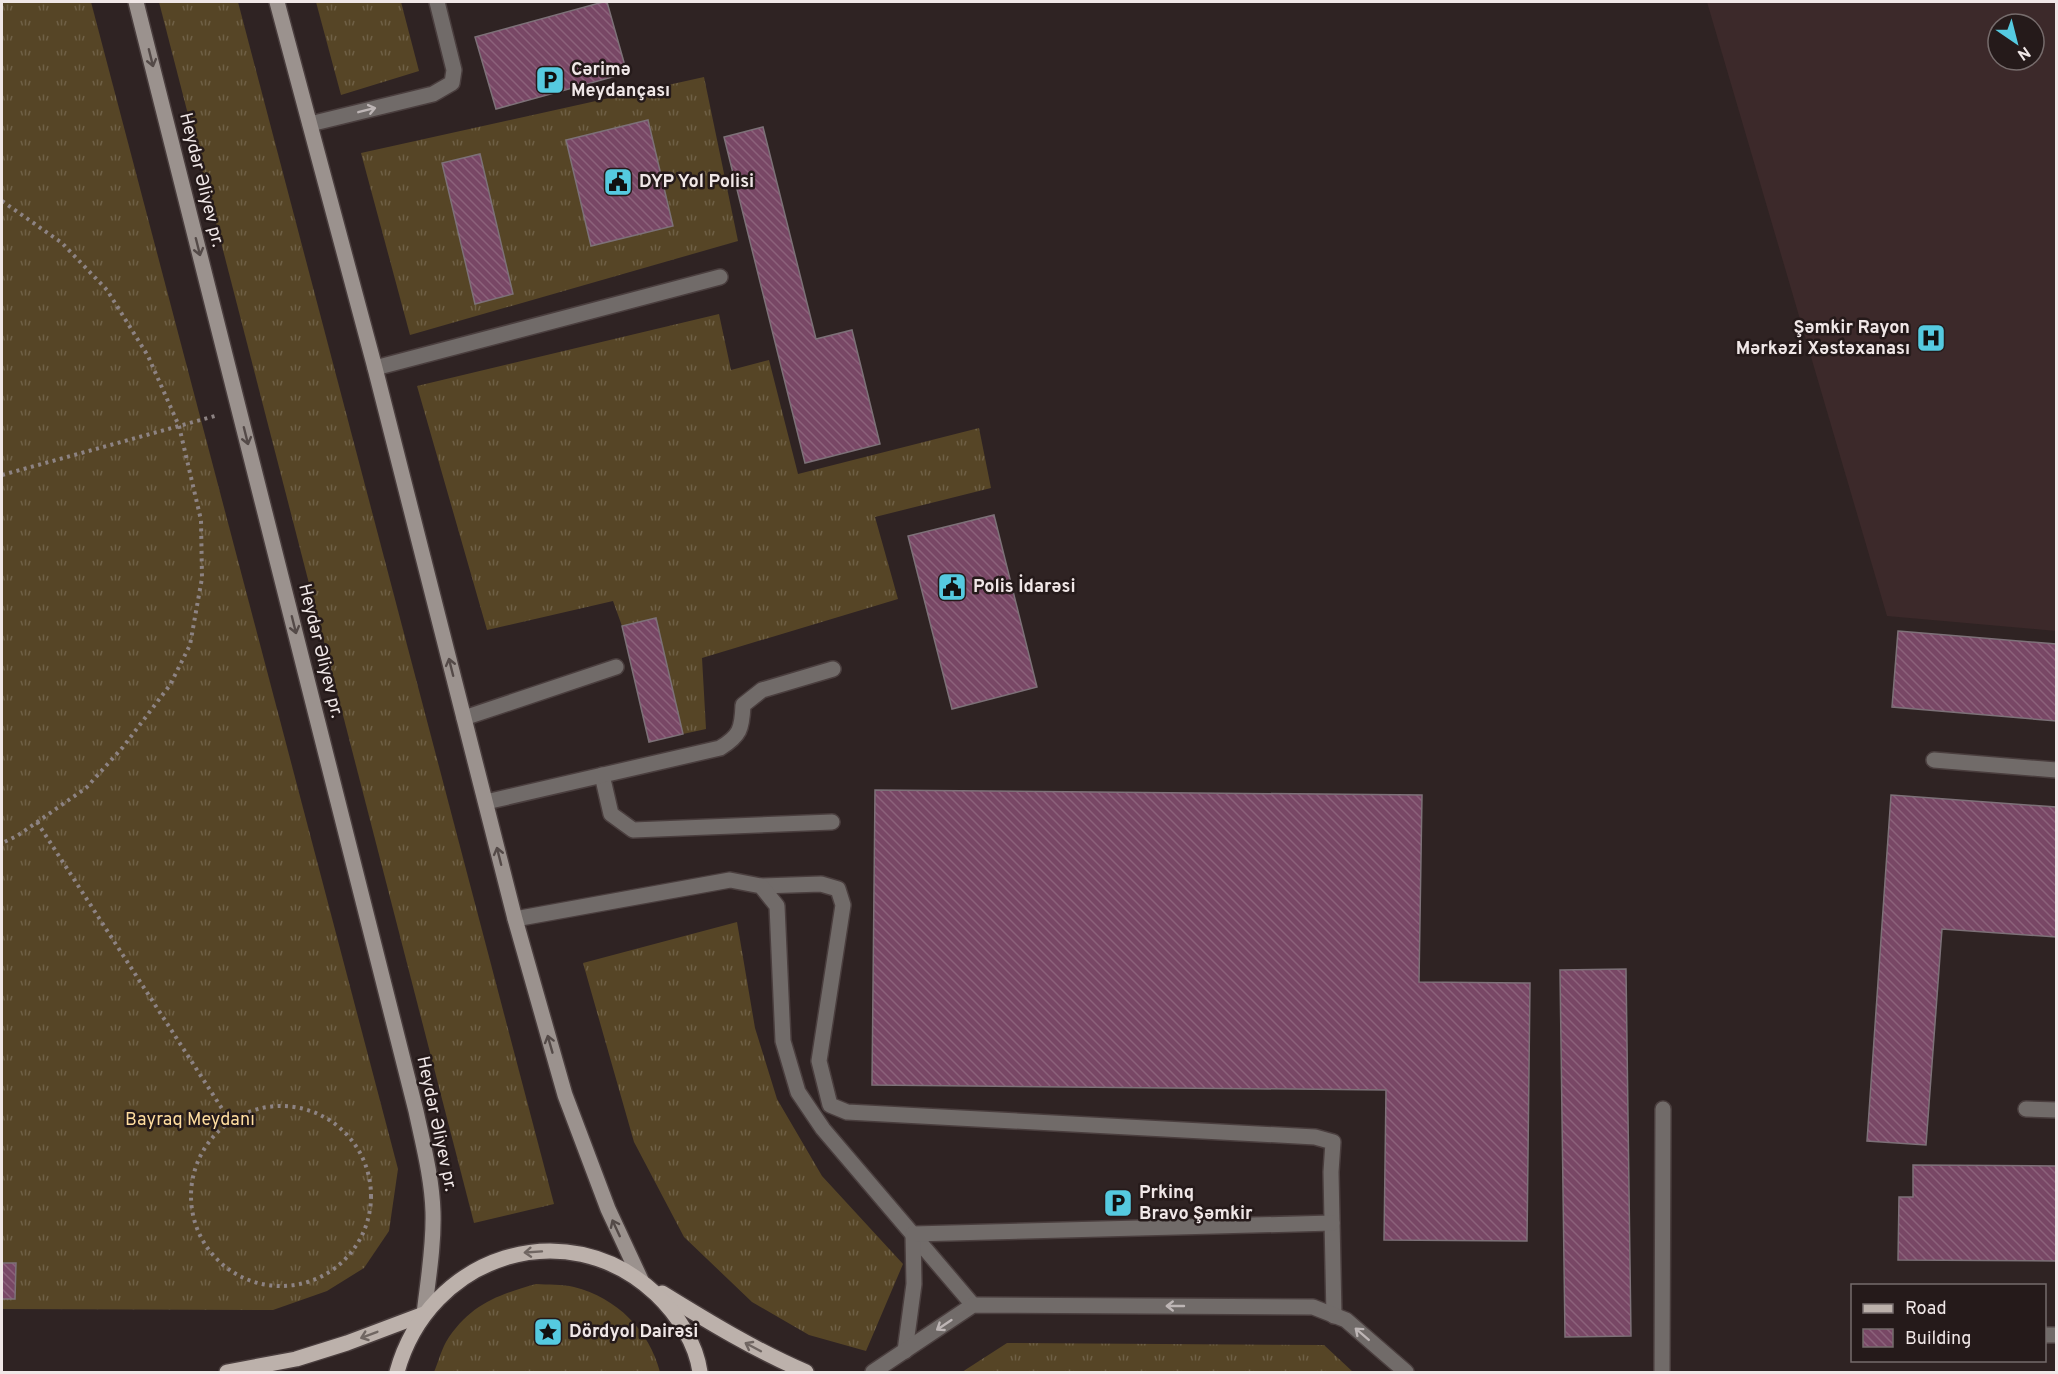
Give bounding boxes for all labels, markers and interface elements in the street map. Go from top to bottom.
north arrow [1986,12,2046,72]
text: N [2013,41,2034,64]
one-way arrow [145,48,157,67]
place label: Cərimə Meydançası [571,59,670,103]
parking icon: Cərimə Meydançası [534,64,566,96]
one-way arrow [357,104,376,115]
street label: Heydər Əliyev pr. [173,110,229,250]
public building icon: DYP Yol Polisi [602,166,634,198]
place label: DYP Yol Polisi [639,171,754,194]
one-way arrow [193,237,205,256]
place label: Şəmkir Rayon Mərkəzi Xəstəxanası [1736,317,1910,361]
hospital icon: Şəmkir Rayon Mərkəzi Xəstəxanası [1915,322,1947,354]
one-way arrow [241,427,252,446]
public building icon: Polis İdarəsi [936,571,968,603]
place label: Polis İdarəsi [973,574,1076,599]
street label: Heydər Əliyev pr. [292,581,348,721]
one-way arrow [288,616,300,635]
one-way arrow [444,658,456,677]
one-way arrow [493,847,505,866]
one-way arrow [544,1035,555,1054]
street label: Heydər Əliyev pr. [410,1054,462,1194]
park label: Bayraq Meydanı [125,1109,255,1132]
place label: Prkinq Bravo Şəmkir [1139,1182,1253,1226]
parking icon: Prkinq Bravo Şəmkir [1102,1187,1134,1219]
one-way arrow [610,1219,622,1237]
one-way arrow [523,1247,543,1258]
legend [1851,1284,2046,1362]
text: Road [1905,1298,1947,1321]
one-way arrow [1165,1301,1185,1312]
place icon: Dördyol Dairəsi [532,1316,564,1348]
one-way arrow [936,1319,952,1331]
place label: Dördyol Dairəsi [569,1321,698,1344]
one-way arrow [1355,1327,1370,1341]
text: Building [1905,1328,1971,1351]
one-way arrow [360,1330,379,1341]
one-way arrow [745,1341,763,1352]

